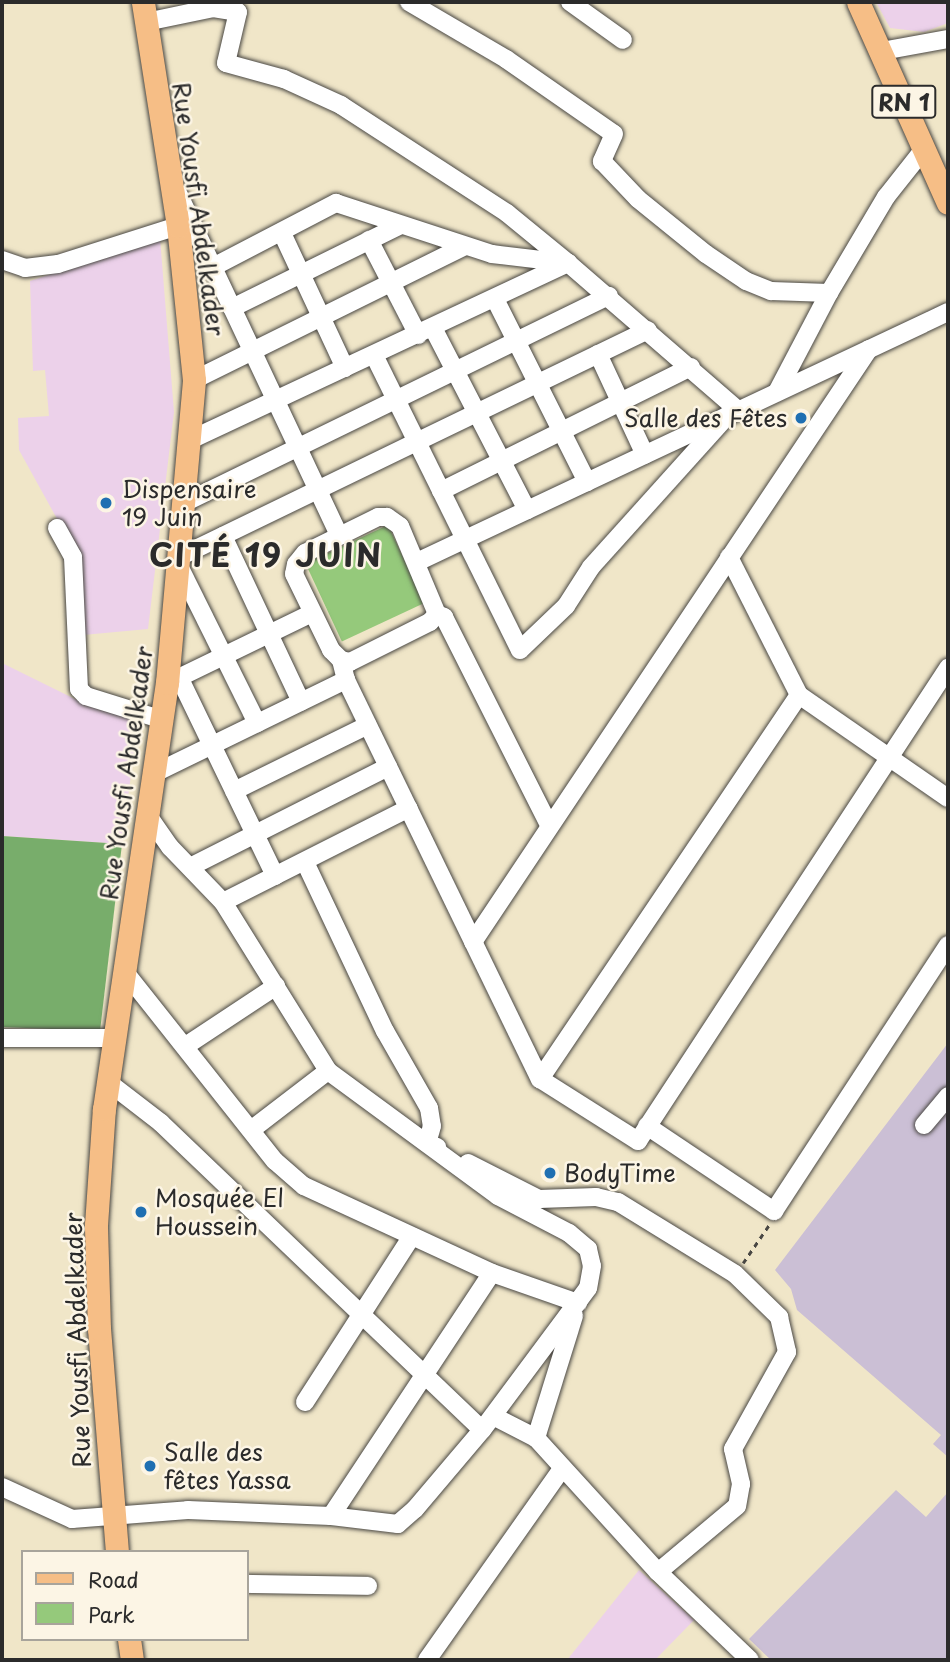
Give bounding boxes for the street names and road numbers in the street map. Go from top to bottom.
street label: Rue Yousfi Abdelkader [167,79,231,339]
road number: RN 1 [869,82,939,122]
street label: Rue Yousfi Abdelkader [94,643,158,903]
street label: Rue Yousfi Abdelkader [58,1211,96,1469]

